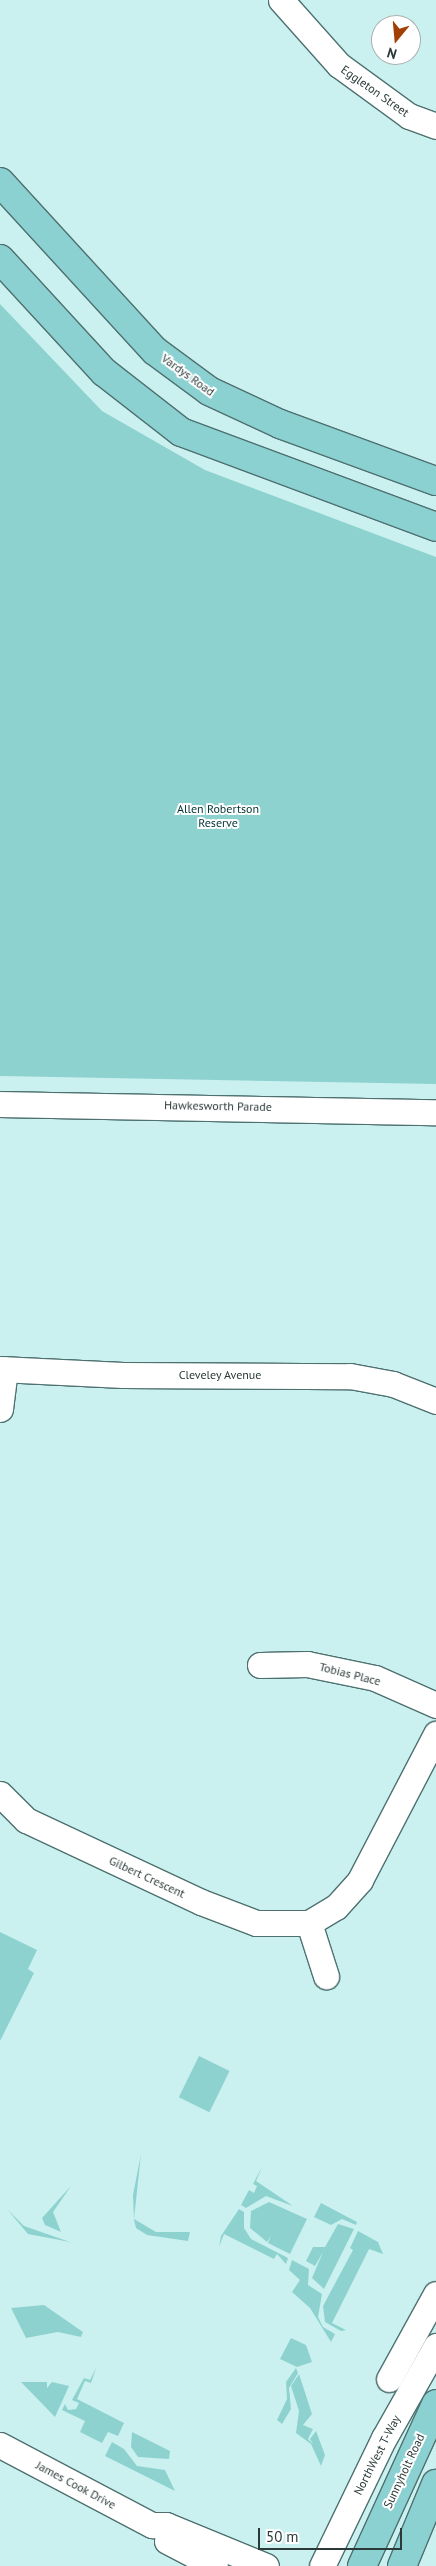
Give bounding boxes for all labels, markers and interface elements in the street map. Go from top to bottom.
north arrow [371,15,421,65]
text: N [385,43,399,63]
street label: Eggleton Street [338,62,412,120]
street label: Vardys Road [159,351,217,399]
park label: Allen Robertson Reserve [177,802,259,830]
street label: Hawkesworth Parade [164,1098,272,1114]
street label: Cleveley Avenue [178,1368,262,1382]
street label: Tobias Place [318,1659,382,1689]
street label: Gilbert Crescent [107,1853,187,1901]
street label: NorthWest T-Way [351,2412,403,2498]
street label: Sunnyholt Road [380,2431,428,2511]
street label: James Cook Drive [33,2458,119,2512]
scale bar [261,2518,405,2550]
text: 50 m [266,2527,299,2546]

